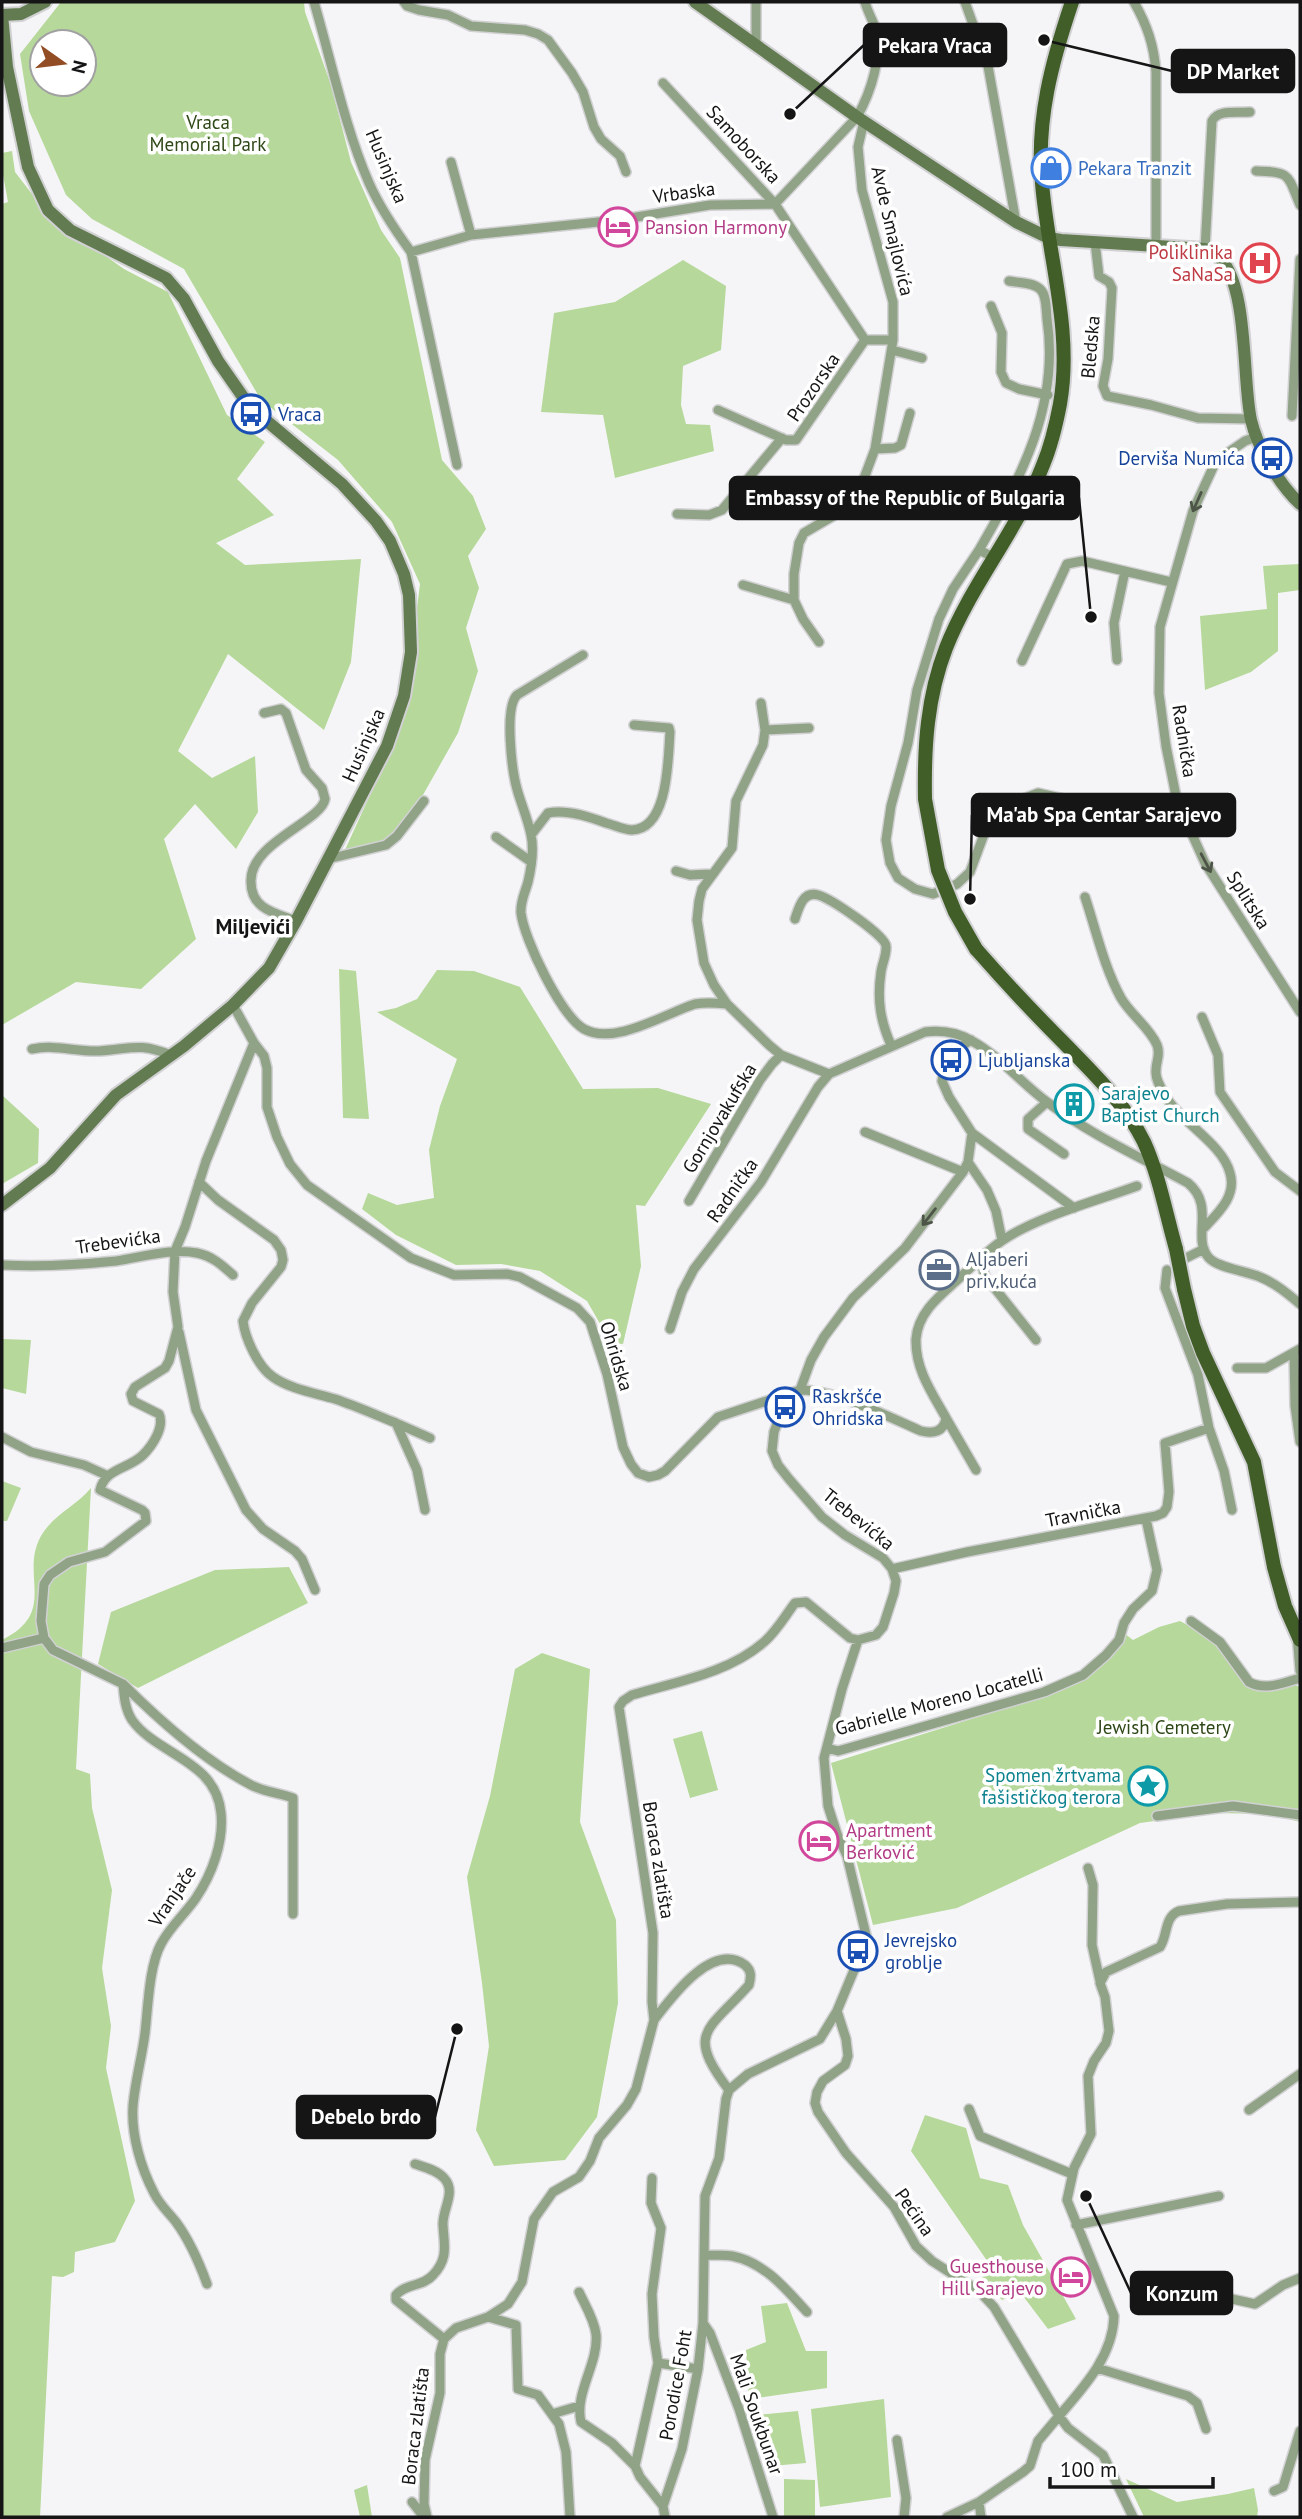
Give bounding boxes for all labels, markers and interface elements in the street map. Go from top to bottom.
callout: Pekara Vraca [864,24,1006,66]
north arrow [28,28,98,98]
text: Pekara Vraca [878,32,992,59]
callout: DP Market [1172,50,1294,92]
text: N [66,58,93,76]
text: DP Market [1187,58,1280,85]
street label: Samoborska [702,100,786,188]
park label: Vraca Memorial Park [150,110,266,156]
street label: Husinjska [361,125,413,207]
shop icon: Pekara Tranzit [1030,147,1072,189]
place label: Pekara Tranzit [1078,156,1192,180]
street label: Avde Smajlovića [866,164,920,298]
street label: Vrbaska [650,176,717,208]
hotel icon: Pansion Harmony [597,206,639,248]
place label: Pansion Harmony [645,215,787,239]
place label: Poliklinika SaNaSa [1148,240,1233,286]
hospital icon: Poliklinika SaNaSa [1239,242,1281,284]
street label: Bledska [1075,315,1105,379]
street label: Prozorska [781,348,845,426]
bus stop icon: Vraca [230,393,272,435]
place label: Vraca [277,402,322,426]
bus stop icon: Derviša Numića [1251,437,1293,479]
place label: Derviša Numića [1118,446,1245,470]
callout: Embassy of the Republic of Bulgaria [730,477,1079,519]
text: Embassy of the Republic of Bulgaria [745,484,1065,511]
one-way arrow [1190,491,1203,513]
street label: Radnička [1167,703,1203,779]
street label: Husinjska [336,704,390,786]
callout: Ma'ab Spa Centar Sarajevo [972,794,1235,836]
text: Ma'ab Spa Centar Sarajevo [986,801,1222,828]
one-way arrow [1199,852,1213,872]
street label: Splitska [1222,867,1276,933]
district label: Miljevići [215,913,291,940]
bus stop icon: Ljubljanska [930,1039,972,1081]
place label: Ljubljanska [978,1048,1070,1072]
street label: Gornjovakufska [677,1059,761,1177]
place label: Sarajevo Baptist Church [1101,1081,1220,1127]
building icon: Sarajevo Baptist Church [1053,1083,1095,1125]
street label: Radnička [701,1153,763,1227]
one-way arrow [921,1207,936,1226]
street label: Trebevićka [74,1223,162,1259]
place label: Aljaberi priv.kuća [966,1247,1037,1293]
office icon: Aljaberi priv.kuća [918,1249,960,1291]
street label: Ohridska [595,1318,639,1394]
place label: Raskršće Ohridska [812,1384,884,1430]
bus stop icon: Raskršće Ohridska [764,1386,806,1428]
street label: Trebevićka [818,1483,900,1555]
street label: Travnička [1043,1494,1123,1532]
street label: Gabrielle Moreno Locatelli [832,1662,1046,1740]
park label: Jewish Cemetery [1096,1715,1231,1739]
place label: Spomen žrtvama fašističkog terora [982,1763,1121,1809]
place icon: Spomen žrtvama fašističkog terora [1127,1765,1169,1807]
street label: Boraca zlatišta [638,1800,680,1920]
place label: Apartment Berković [846,1818,933,1864]
hotel icon: Apartment Berković [798,1820,840,1862]
street label: Vranjače [142,1861,201,1932]
place label: Jevrejsko groblje [884,1928,957,1974]
bus stop icon: Jevrejsko groblje [837,1930,879,1972]
callout: Debelo brdo [297,2096,435,2138]
text: Debelo brdo [311,2103,421,2130]
street label: Pećina [890,2183,940,2241]
place label: Guesthouse Hill Sarajevo [941,2254,1044,2300]
hotel icon: Guesthouse Hill Sarajevo [1050,2256,1092,2298]
callout: Konzum [1131,2272,1232,2314]
text: Konzum [1146,2280,1218,2307]
street label: Porodice Foht [653,2327,697,2442]
street label: Mali Soukbunar [725,2350,789,2478]
street label: Boraca zlatišta [396,2366,434,2486]
scale bar [1050,2446,1213,2490]
text: 100 m [1060,2456,1117,2483]

